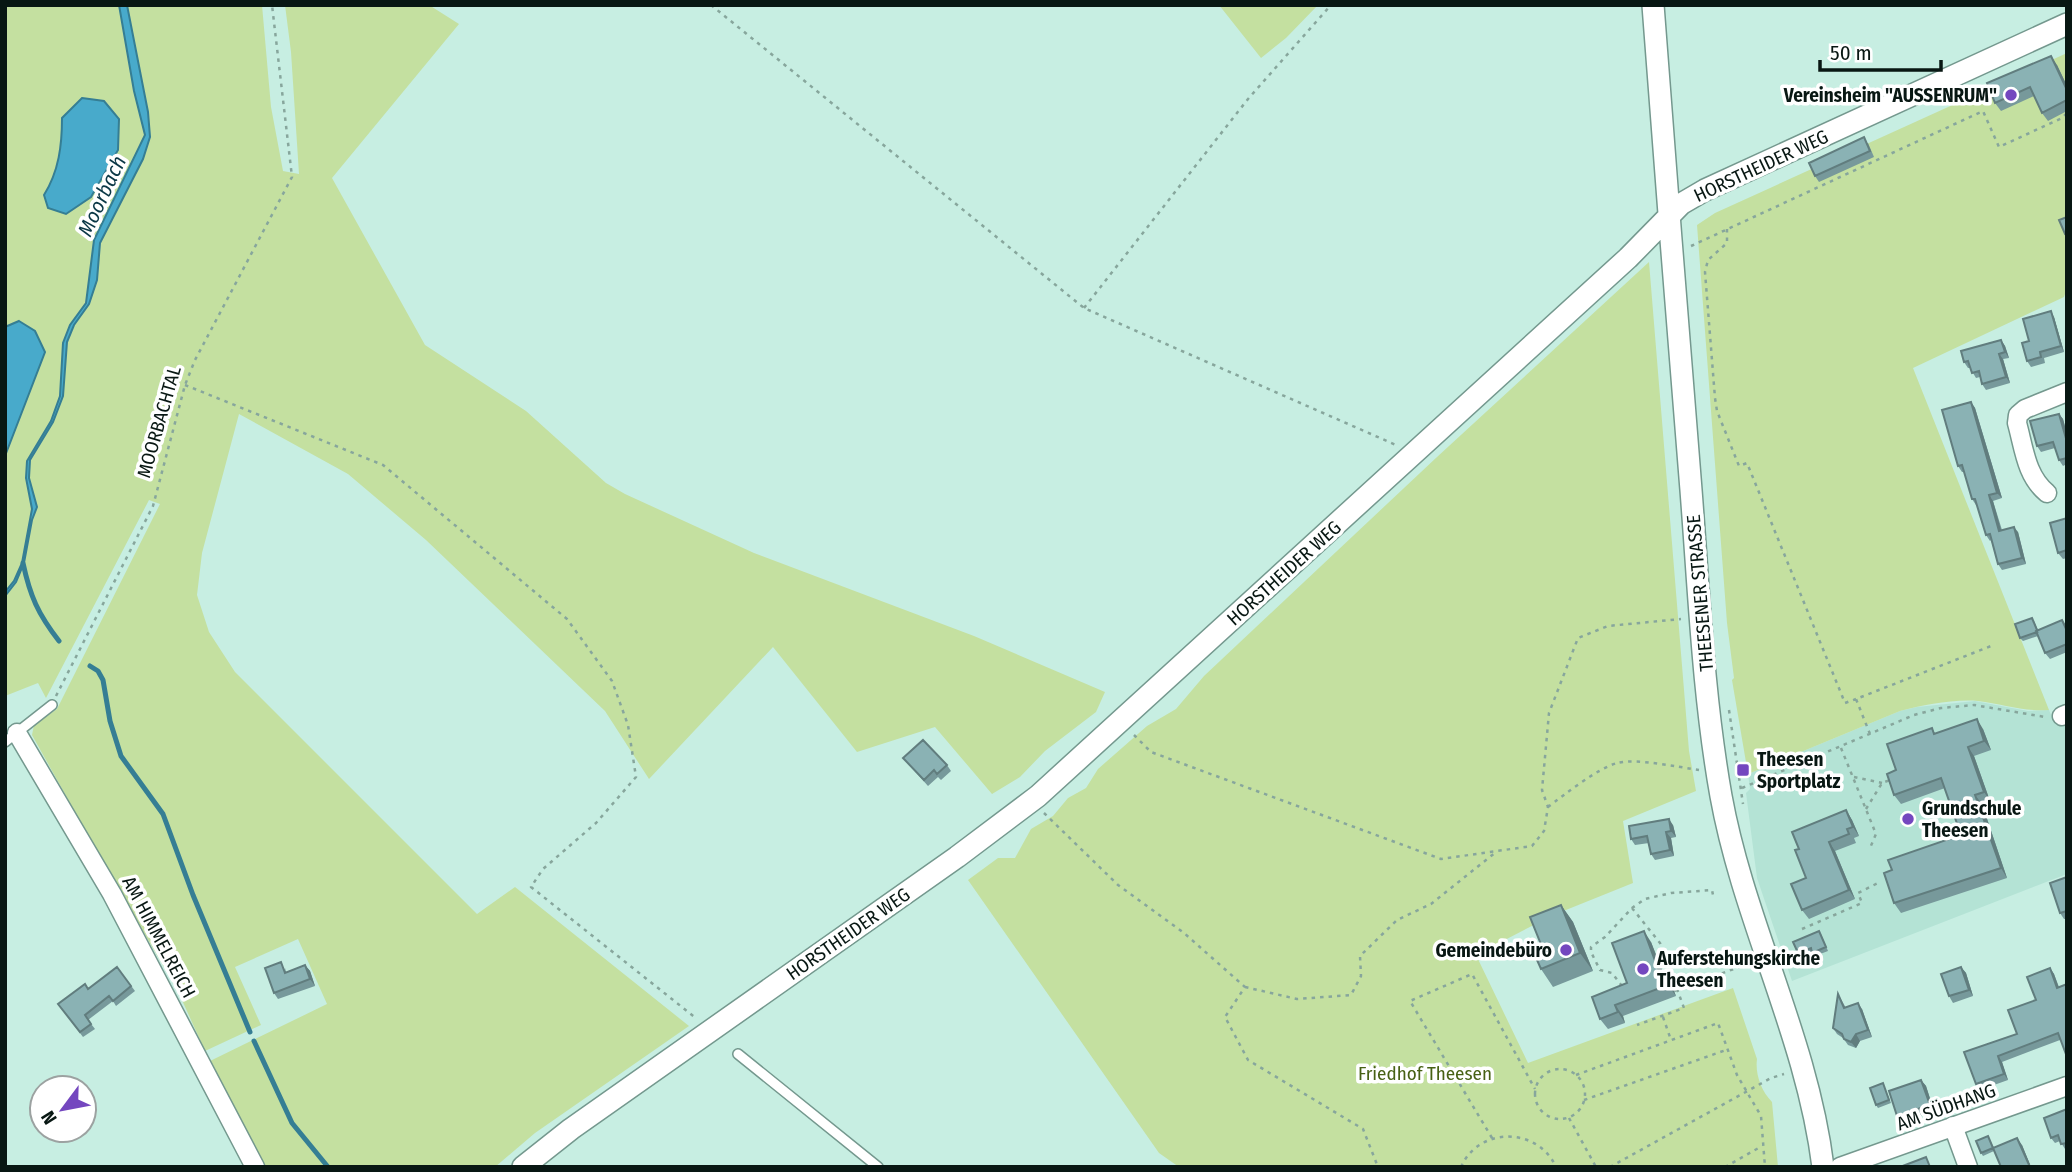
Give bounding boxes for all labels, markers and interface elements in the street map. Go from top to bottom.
scale bar [1820,28,1941,72]
text: 50 m [1830,40,1872,66]
place label: Vereinsheim "AUSSENRUM" [1783,84,1997,107]
marker: Vereinsheim "AUSSENRUM" [2003,87,2019,103]
street label: HORSTHEIDER WEG [1690,125,1832,207]
water label: Moorbach [72,152,132,240]
street label: MOORBACHTAL [132,363,186,480]
street label: THEESENER STRASSE [1682,514,1718,672]
street label: HORSTHEIDER WEG [1222,516,1346,630]
place label: Theesen Sportplatz [1757,748,1841,793]
marker: Theesen Sportplatz [1735,762,1751,778]
place label: Grundschule Theesen [1922,797,2022,842]
marker: Grundschule Theesen [1900,811,1916,827]
street label: AM HIMMELREICH [117,872,201,1002]
street label: HORSTHEIDER WEG [782,883,914,985]
place label: Gemeindebüro [1435,939,1552,962]
marker: Gemeindebüro [1558,942,1574,958]
place label: Auferstehungskirche Theesen [1656,947,1821,992]
marker: Auferstehungskirche Theesen [1635,961,1651,977]
park label: Friedhof Theesen [1358,1062,1492,1085]
north arrow [28,1074,98,1144]
street label: AM SÜDHANG [1893,1078,1999,1136]
text: N [36,1107,62,1129]

